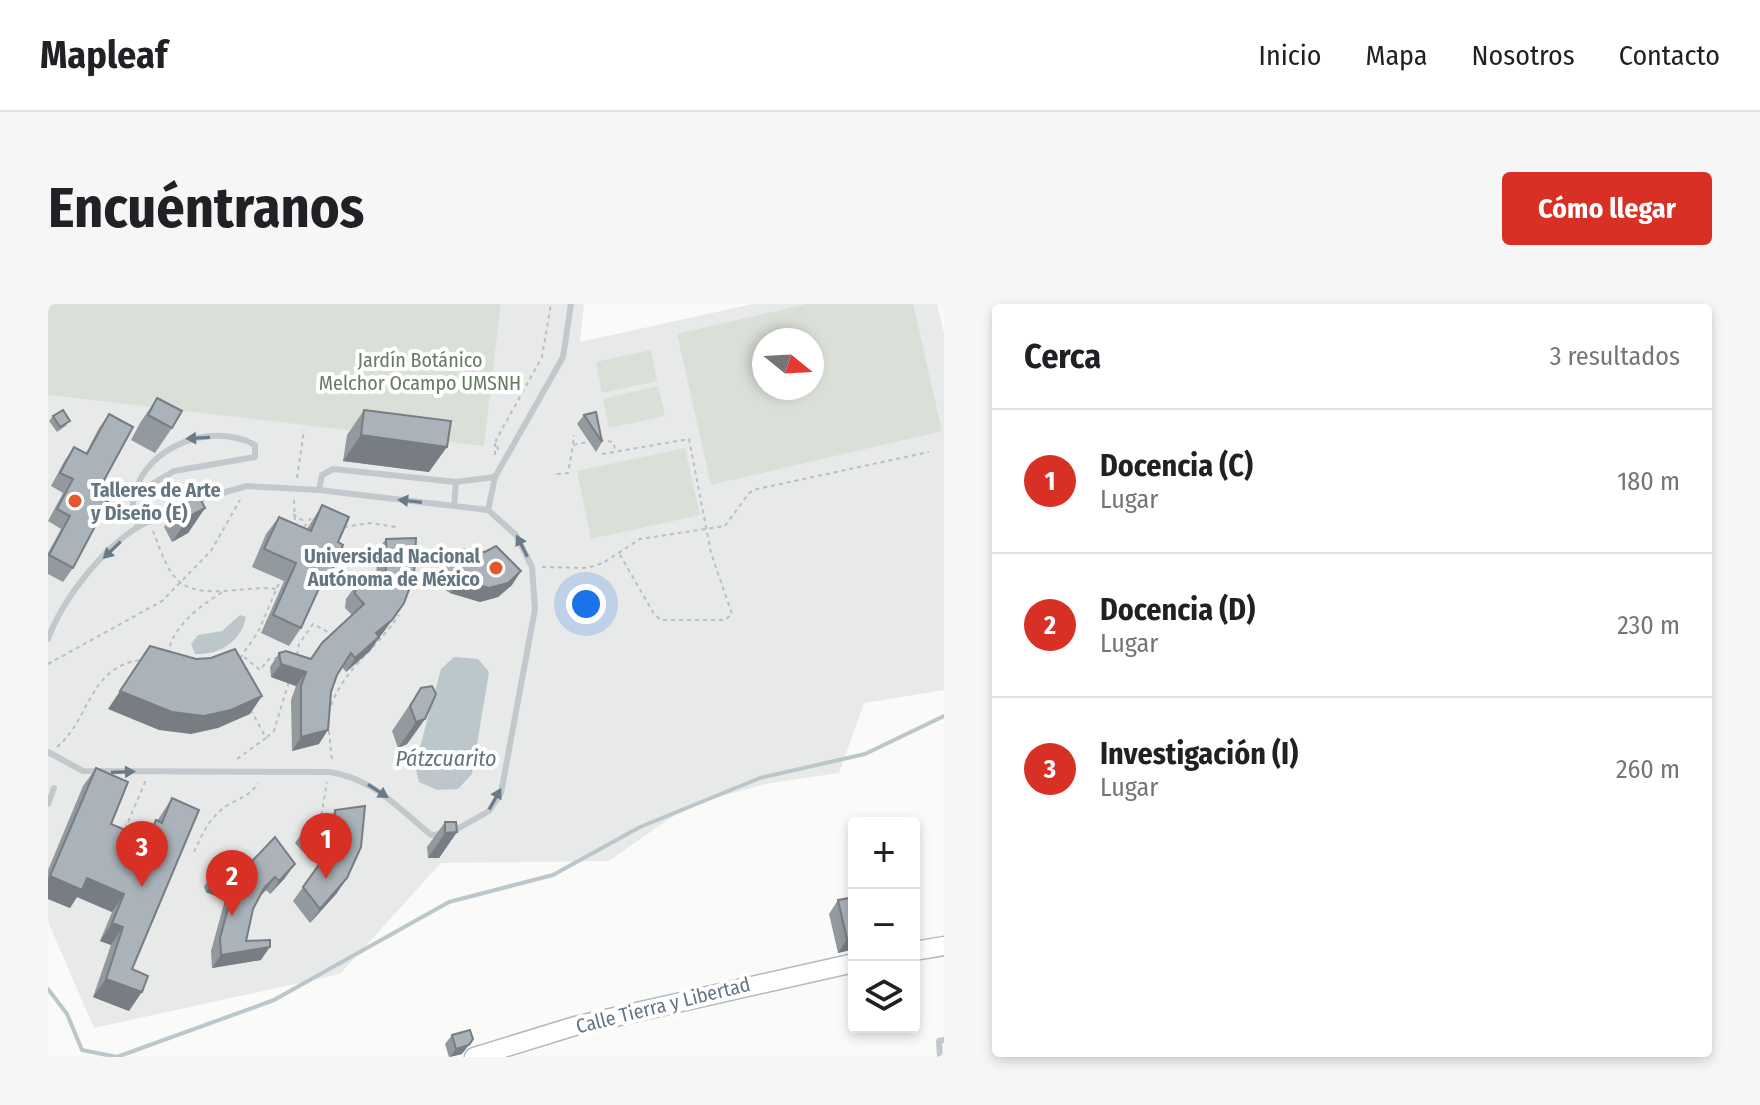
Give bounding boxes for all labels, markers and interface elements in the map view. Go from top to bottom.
text: Mapleaf [40,32,167,78]
text: Inicio [1259,39,1321,72]
text: Mapa [1365,39,1427,72]
text: Nosotros [1471,39,1575,72]
text: Contacto [1619,39,1720,72]
button: Cómo llegar [1502,172,1712,245]
text: Encuéntranos [48,175,364,242]
north arrow [752,328,824,400]
text: Cerca [1024,336,1101,377]
text: 3 resultados [1550,341,1680,372]
park label: Jardín Botánico Melchor Ocampo UMSNH [319,348,521,395]
one-way arrow [185,432,210,445]
text: Docencia (C) [1100,448,1253,484]
text: 1 [1045,466,1056,497]
text: 180 m [1617,466,1680,497]
place label: Talleres de Arte y Diseño (E) [90,478,221,525]
text: Lugar [1100,484,1158,515]
marker: Talleres de Arte y Diseño (E) [66,492,84,510]
one-way arrow [397,494,422,507]
one-way arrow [515,535,529,558]
one-way arrow [103,541,122,559]
place label: Universidad Nacional Autónoma de México [304,544,481,591]
marker: Universidad Nacional Autónoma de México [487,559,505,577]
your location [566,584,606,624]
text: Docencia (D) [1100,592,1255,628]
text: 2 [1044,610,1056,641]
text: 230 m [1617,610,1680,641]
text: Lugar [1100,628,1158,659]
text: Investigación (I) [1100,736,1298,772]
water label: Pátzcuarito [395,745,497,772]
text: 3 [1044,754,1056,785]
text: 260 m [1616,754,1680,785]
one-way arrow [111,766,136,779]
text: Lugar [1100,772,1158,803]
one-way arrow [368,783,389,798]
one-way arrow [488,788,502,810]
pin: 1 [300,813,352,879]
map controls [848,817,920,1033]
button: + [848,817,920,889]
pin: 3 [116,821,168,887]
pin: 2 [206,850,258,916]
button: − [848,889,920,961]
button: layers [848,961,920,1033]
street label: Calle Tierra y Libertad [573,972,753,1038]

